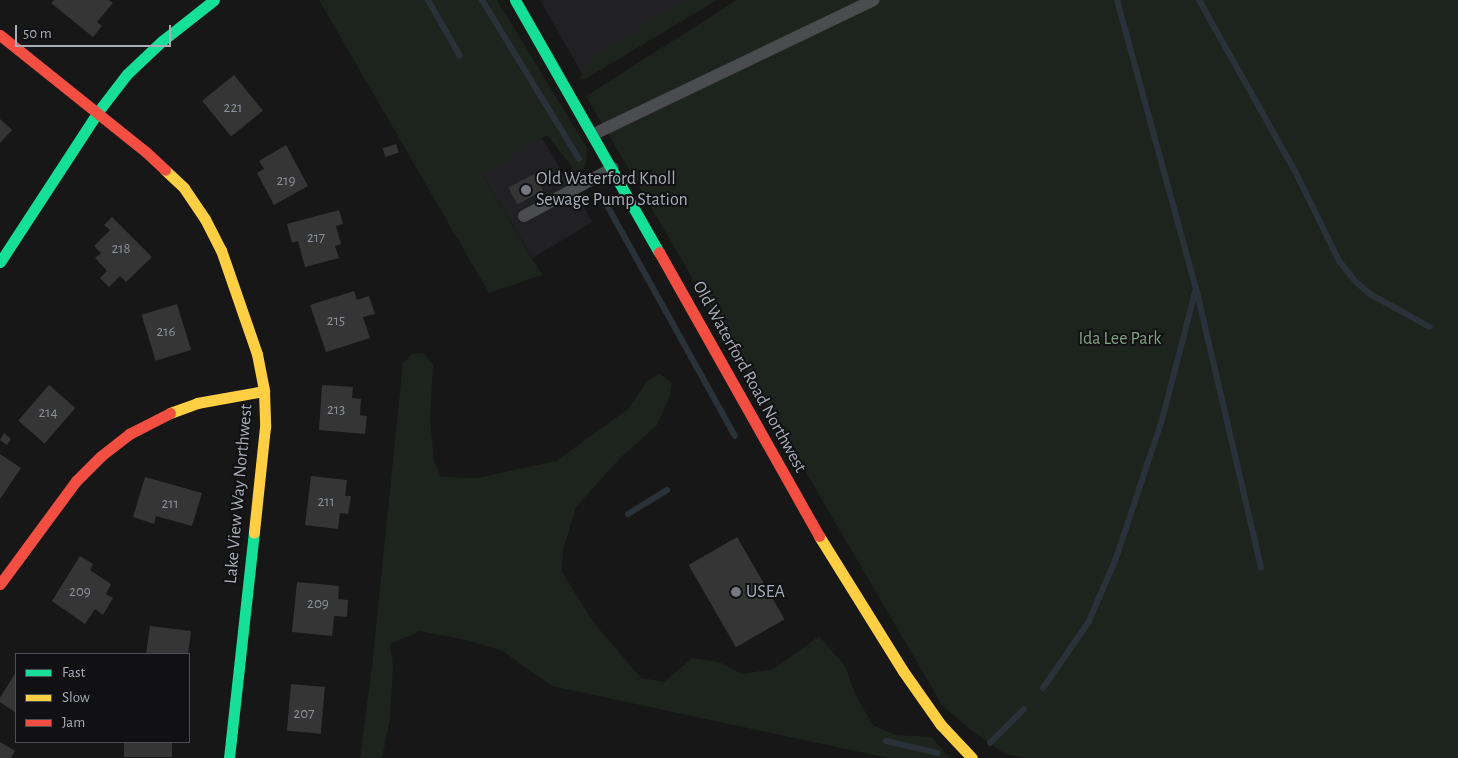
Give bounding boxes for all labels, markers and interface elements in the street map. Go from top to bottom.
scale bar [18,15,174,47]
text: 50 m [23,26,52,41]
house number: 221 [224,99,242,117]
place label: Old Waterford Knoll Sewage Pump Station [536,169,688,212]
house number: 219 [276,172,296,190]
marker: Old Waterford Knoll Sewage Pump Station [520,184,532,196]
house number: 217 [307,229,325,247]
house number: 218 [111,240,131,258]
street label: Old Waterford Road Northwest [687,277,811,477]
house number: 215 [327,312,345,330]
house number: 216 [156,323,176,341]
park label: Ida Lee Park [1079,328,1161,350]
house number: 213 [327,401,345,419]
street label: Lake View Way Northwest [220,403,258,585]
house number: 214 [38,404,58,422]
house number: 211 [317,493,335,511]
house number: 211 [161,495,179,513]
place label: USEA [746,581,785,603]
house number: 209 [69,583,91,601]
marker: USEA [730,586,742,598]
house number: 209 [307,595,329,613]
legend [15,653,190,743]
text: Fast [62,665,85,680]
text: Slow [62,690,90,705]
house number: 207 [294,705,314,723]
text: Jam [62,715,85,730]

